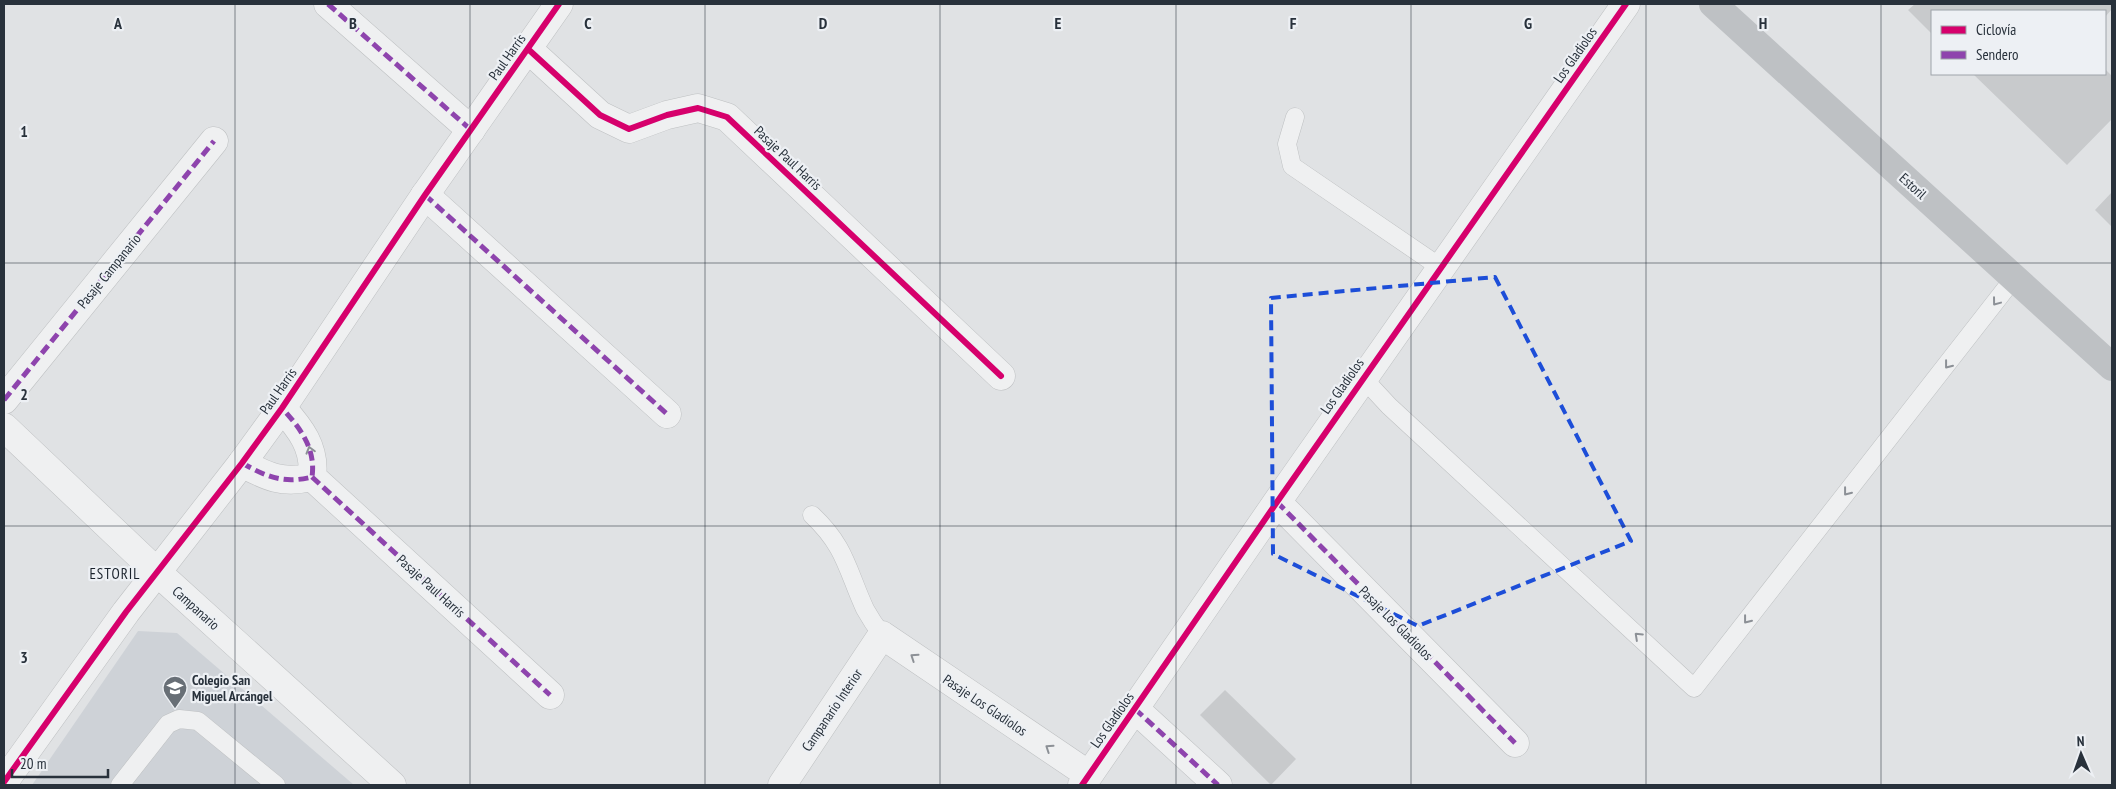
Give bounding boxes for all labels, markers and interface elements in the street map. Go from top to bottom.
legend [1931,10,2106,75]
text: A [113,13,123,33]
text: B [349,13,357,33]
text: C [584,13,592,33]
text: D [819,13,828,33]
text: E [1055,13,1062,33]
text: F [1290,13,1297,33]
text: G [1524,13,1532,33]
text: H [1759,13,1767,33]
text: Ciclovía [1976,20,2016,39]
street label: Los Gladiolos [1549,23,1601,86]
street label: Paul Harris [485,30,530,84]
text: Sendero [1976,45,2018,64]
text: 1 [20,121,28,141]
street label: Pasaje Paul Harris [750,122,826,194]
street label: Estoril [1896,169,1931,203]
street label: Pasaje Campanario [73,230,145,312]
one-way arrow [1993,296,2002,306]
street label: Los Gladiolos [1316,354,1368,417]
one-way arrow [1944,359,1953,368]
street label: Paul Harris [256,364,301,418]
text: 2 [20,384,28,404]
one-way arrow [305,446,316,455]
one-way arrow [1844,487,1853,496]
street label: Pasaje Paul Harris [393,551,469,622]
district label: ESTORIL [89,564,141,583]
street label: Campanario [169,582,223,634]
street label: Pasaje Los Gladiolos [1355,582,1437,664]
one-way arrow [1745,614,1753,623]
one-way arrow [1634,633,1643,642]
text: 3 [20,647,28,667]
one-way arrow [910,654,920,663]
street label: Campanario Interior [798,665,866,755]
street label: Pasaje Los Gladiolos [940,670,1031,740]
place label: Colegio San Miguel Arcángel [192,671,273,705]
school or university icon: Colegio San Miguel Arcángel [162,675,188,709]
street label: Los Gladiolos [1086,688,1138,751]
north arrow [2056,729,2106,779]
text: N [2076,732,2085,750]
one-way arrow [1045,745,1054,754]
scale bar [12,746,109,778]
text: 20 m [20,754,46,773]

